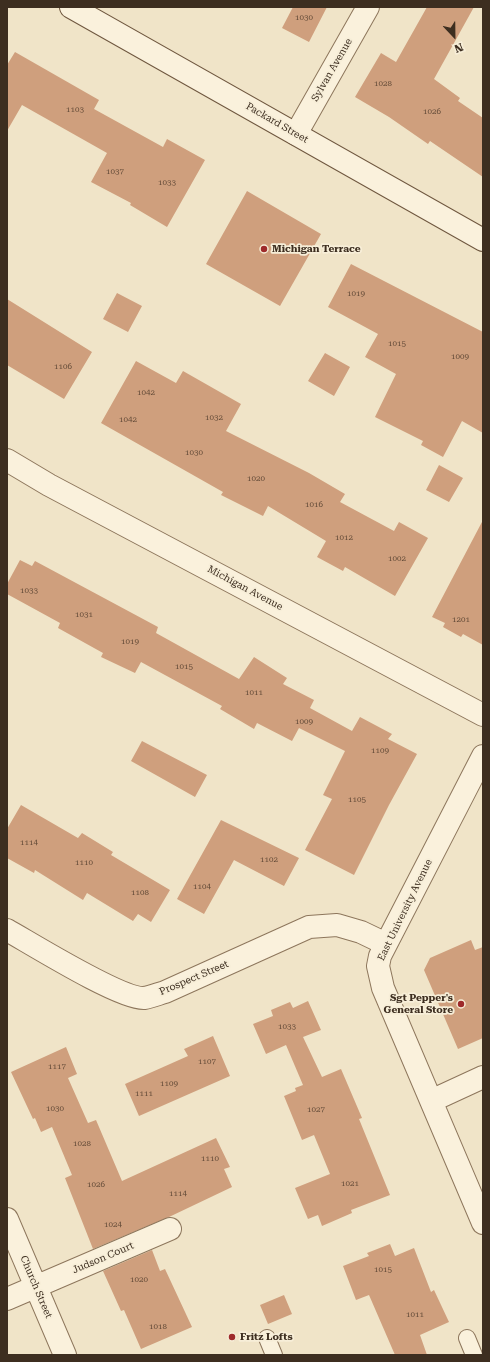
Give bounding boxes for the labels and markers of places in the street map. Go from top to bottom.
place label: Michigan Terrace [272,243,361,255]
marker: Michigan Terrace [259,244,269,254]
place label: Sgt Pepper's General Store [384,992,453,1016]
marker: Sgt Pepper's General Store [456,999,466,1009]
place label: Fritz Lofts [240,1331,293,1343]
marker: Fritz Lofts [227,1332,237,1342]

